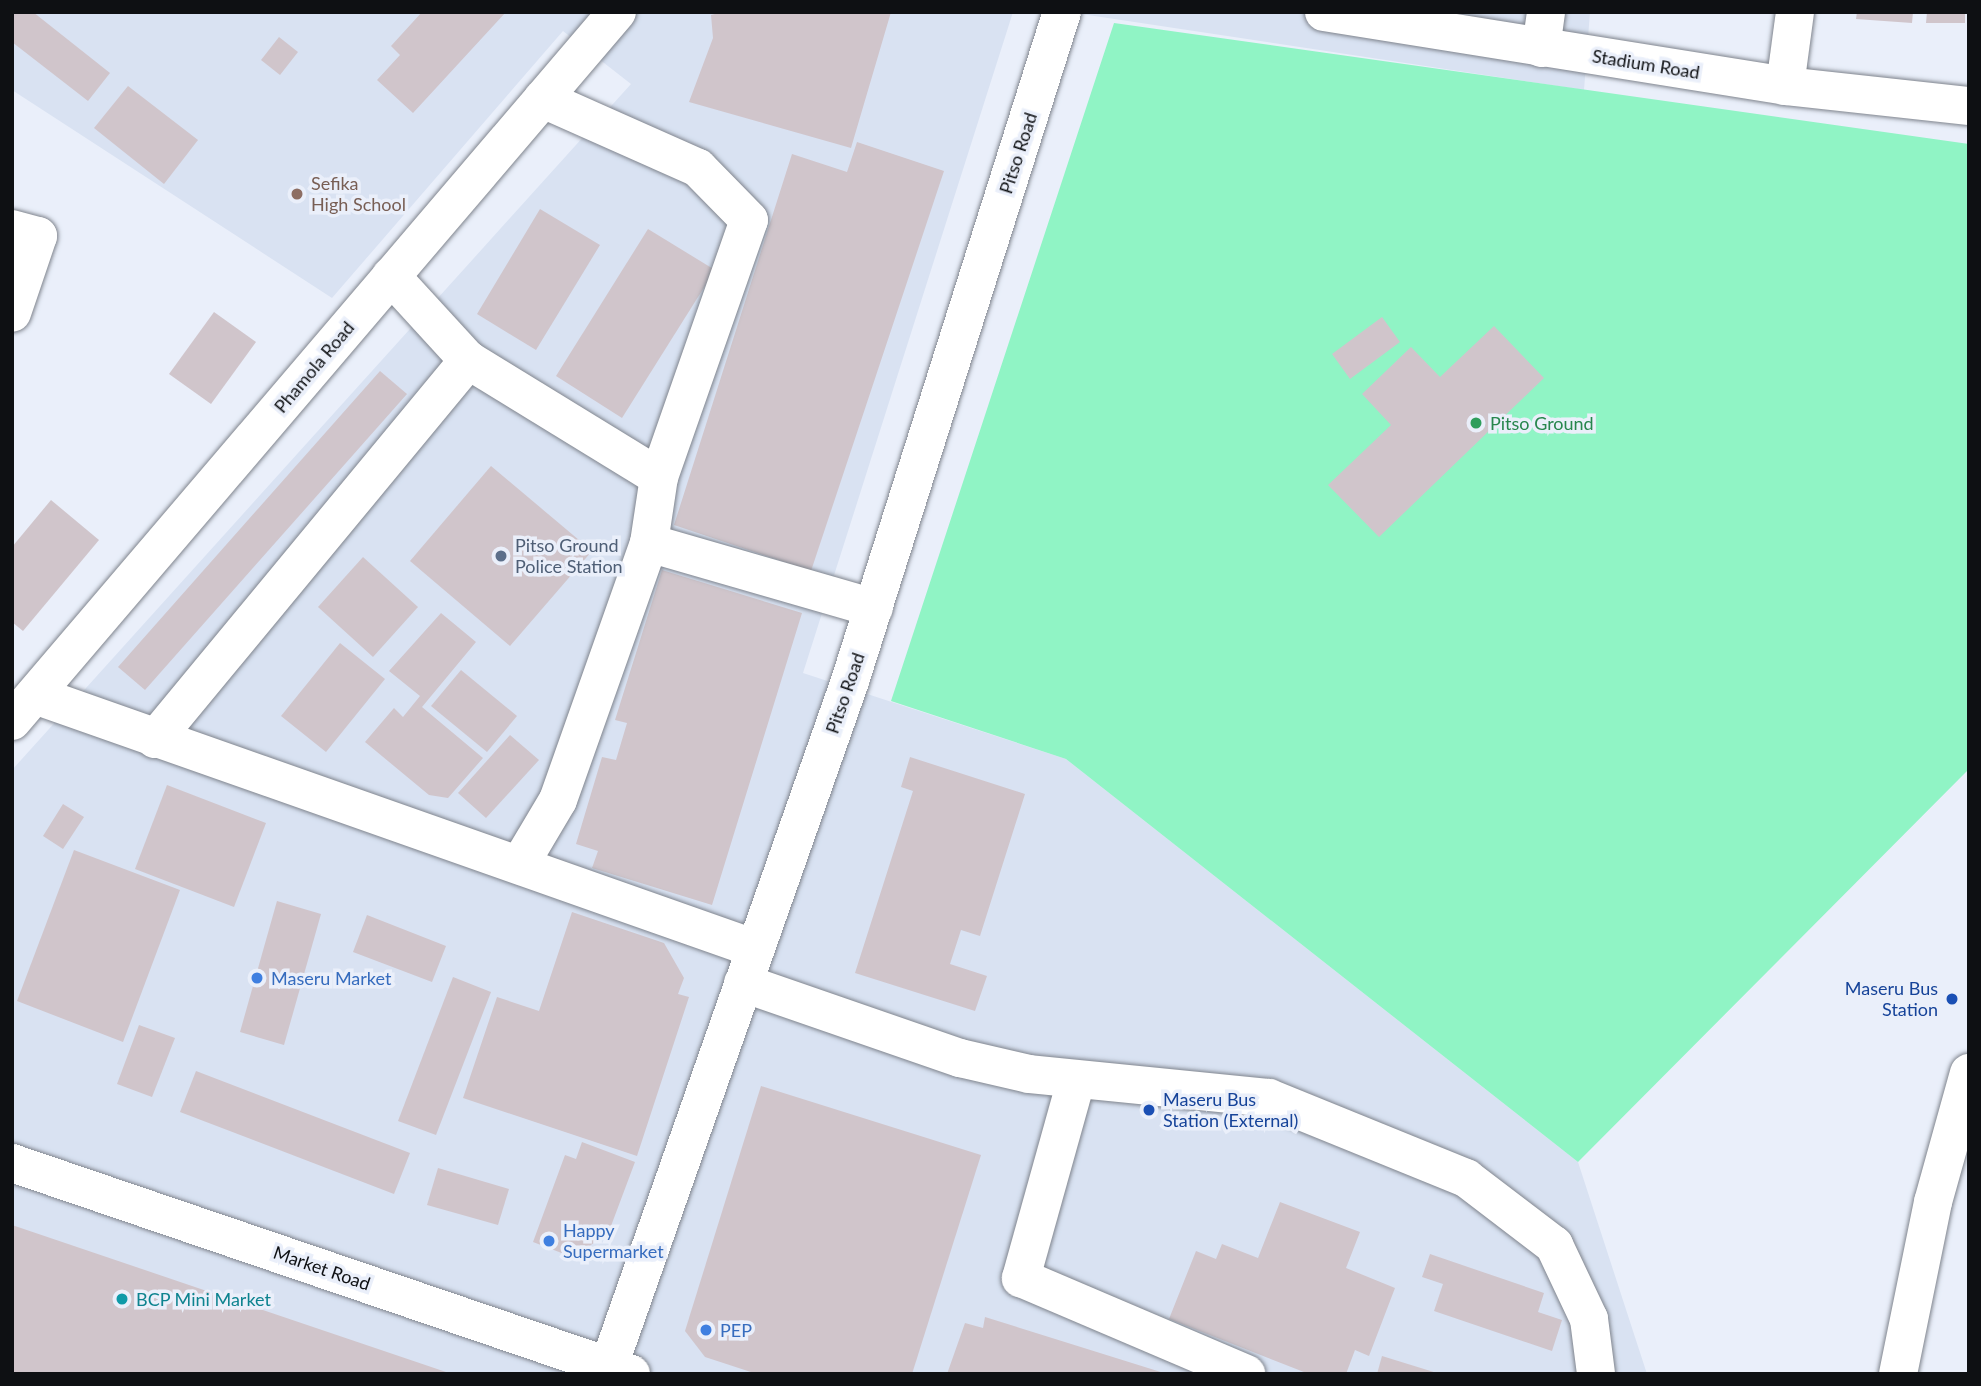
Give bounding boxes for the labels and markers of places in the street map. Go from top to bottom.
place label: Sefika High School [311,173,406,216]
marker: Sefika High School [289,186,305,202]
place label: Pitso Ground [1490,412,1594,434]
marker: Pitso Ground [1468,415,1484,431]
place label: Pitso Ground Police Station [515,535,623,578]
marker: Pitso Ground Police Station [493,548,509,564]
place label: Maseru Market [271,967,391,989]
marker: Maseru Market [249,970,265,986]
place label: Maseru Bus Station [1845,978,1938,1020]
marker: Maseru Bus Station [1944,991,1960,1007]
place label: Maseru Bus Station (External) [1163,1089,1298,1132]
marker: Maseru Bus Station (External) [1141,1102,1157,1118]
place label: Happy Supermarket [563,1220,664,1262]
marker: Happy Supermarket [541,1233,557,1249]
place label: BCP Mini Market [136,1288,271,1310]
marker: BCP Mini Market [114,1291,130,1307]
place label: PEP [720,1319,752,1341]
marker: PEP [698,1322,714,1338]

